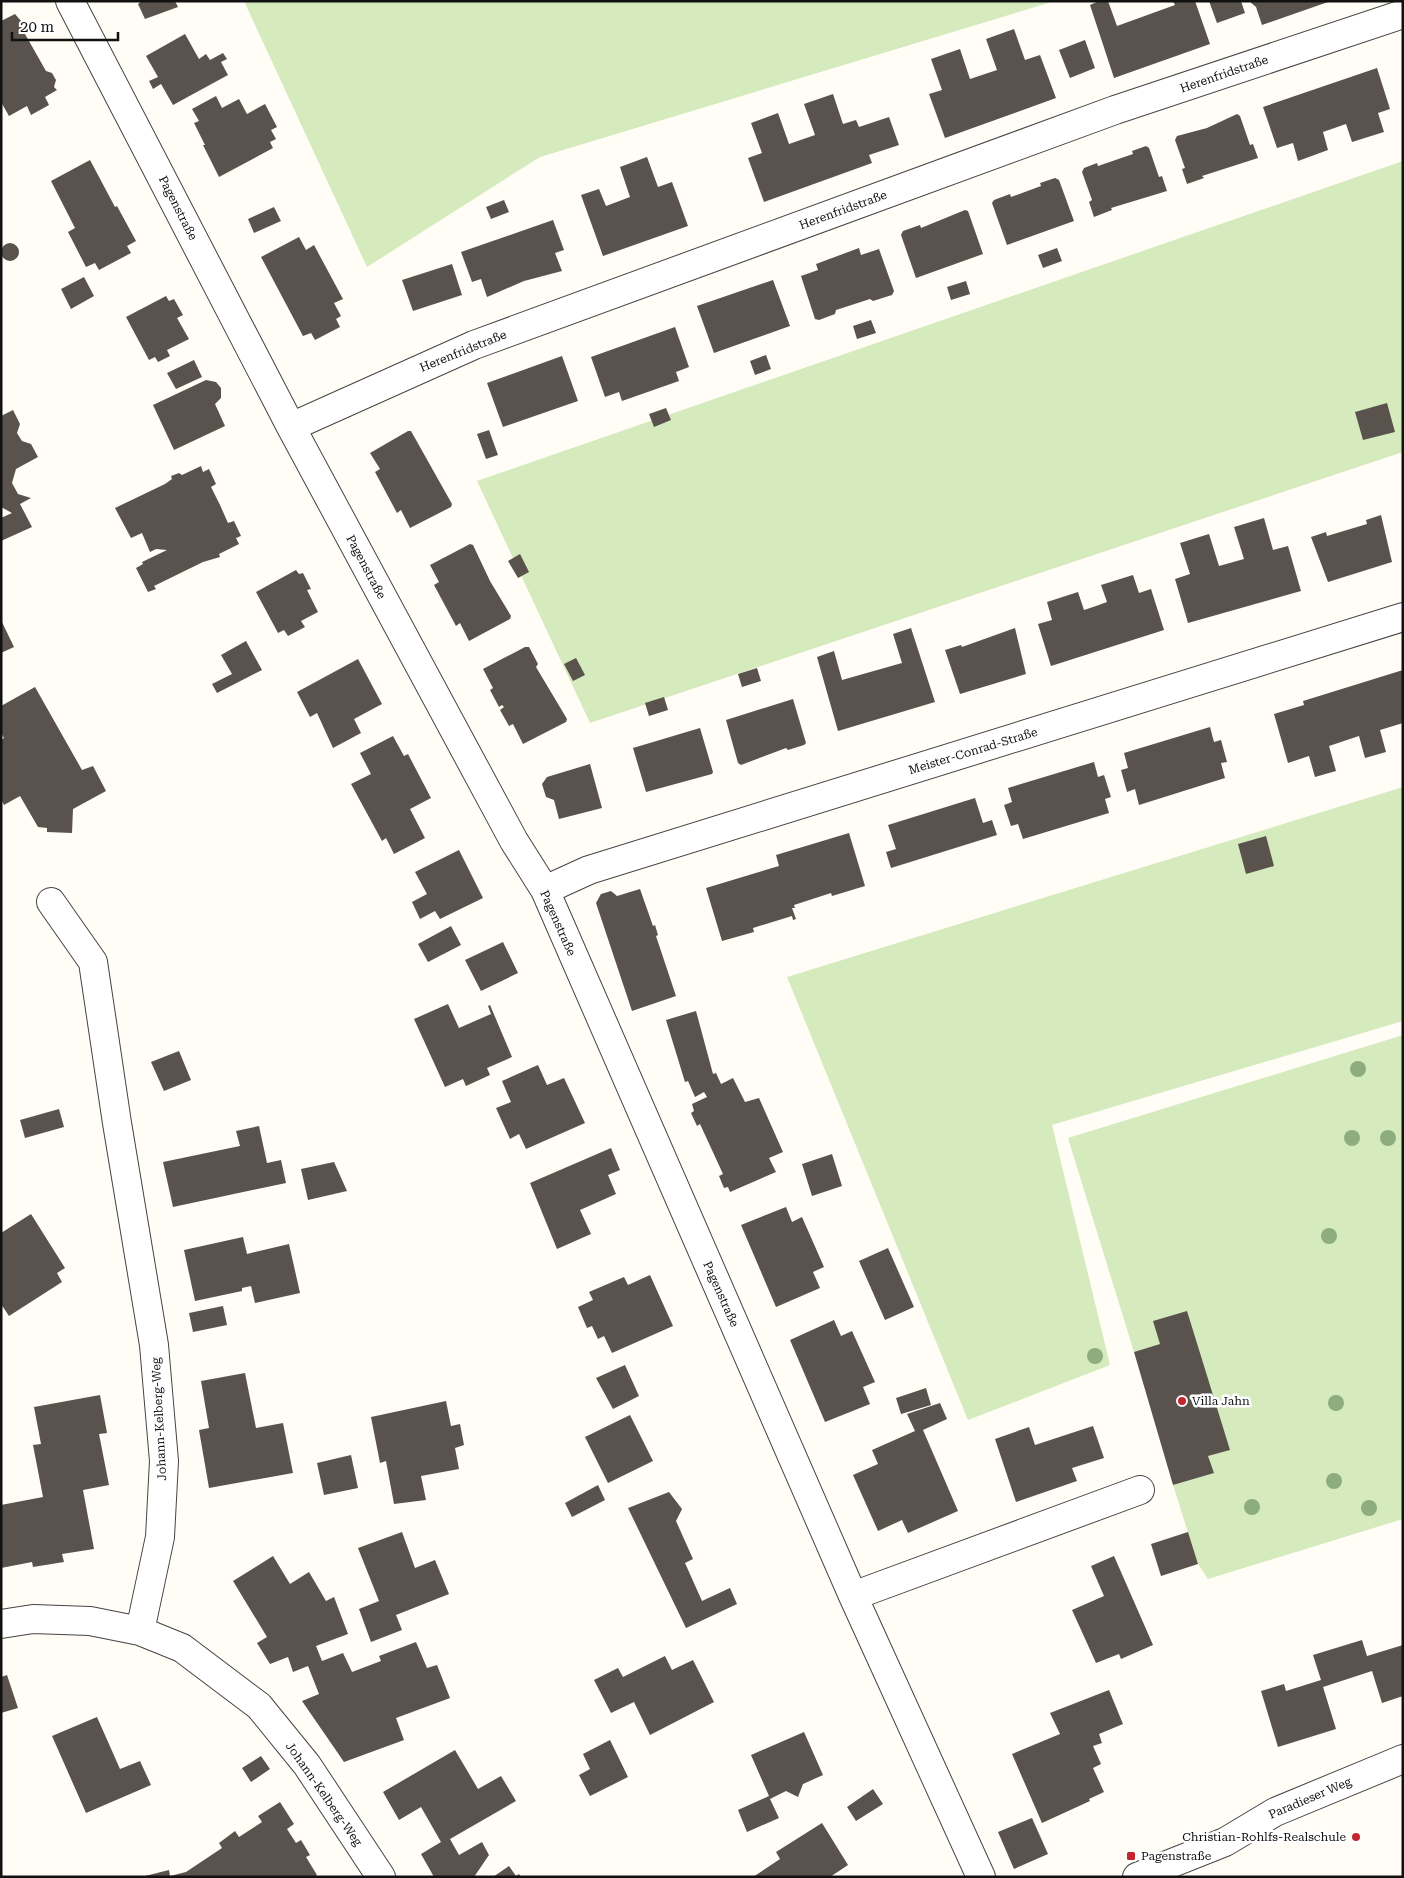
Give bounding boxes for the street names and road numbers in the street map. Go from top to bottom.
street label: Herenfridstraße [1178,52,1270,96]
street label: Pagenstraße [156,173,200,243]
street label: Herenfridstraße [797,188,889,232]
street label: Herenfridstraße [418,327,509,375]
street label: Pagenstraße [343,533,389,602]
street label: Meister-Conrad-Straße [907,725,1040,777]
street label: Pagenstraße [537,888,579,958]
street label: Pagenstraße [700,1259,742,1329]
street label: Johann-Kelberg-Weg [149,1357,169,1481]
street label: Johann-Kelberg-Weg [283,1739,365,1849]
street label: Paradieser Weg [1267,1774,1354,1822]

